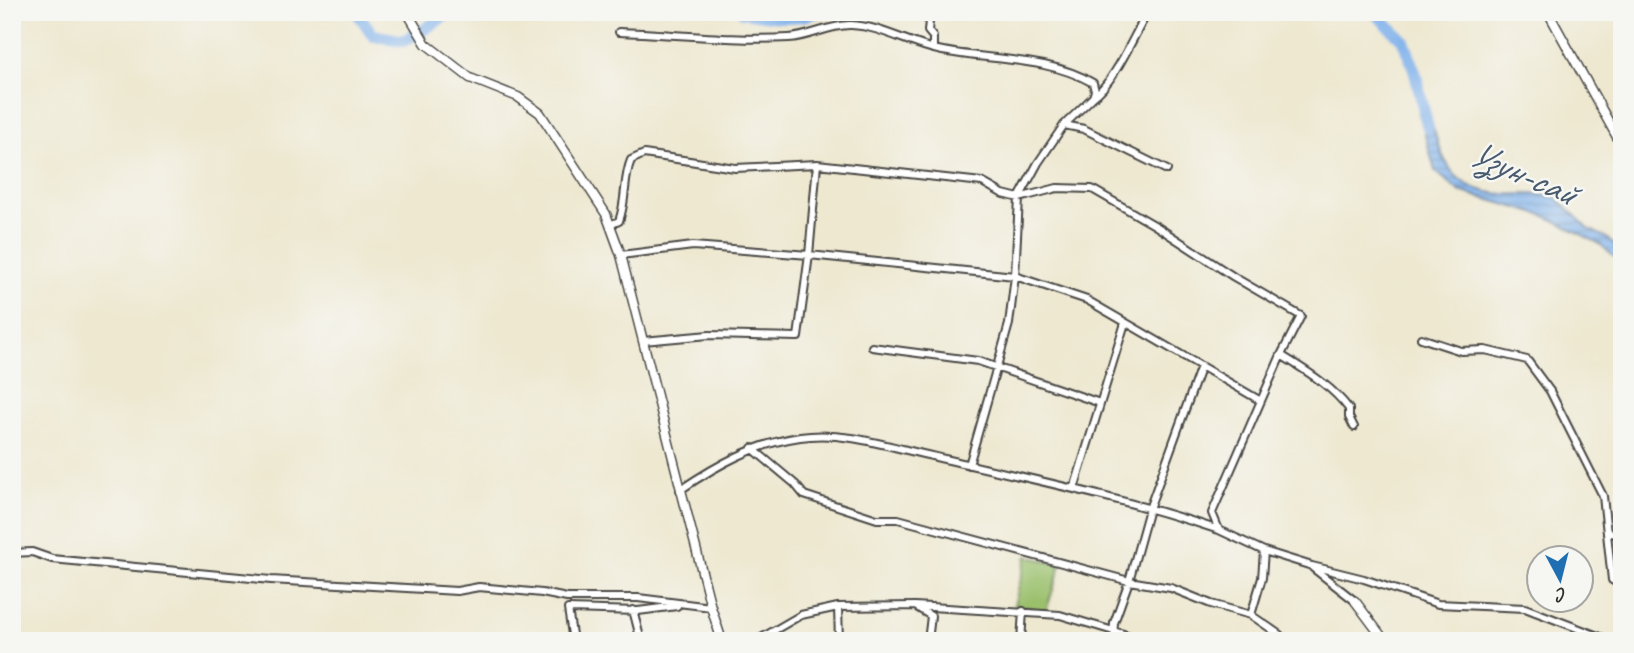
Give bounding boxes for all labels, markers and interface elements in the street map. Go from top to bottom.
water label: Узун-сай [1462,129,1590,220]
north arrow [1526,544,1596,614]
text: С [1553,582,1568,608]

